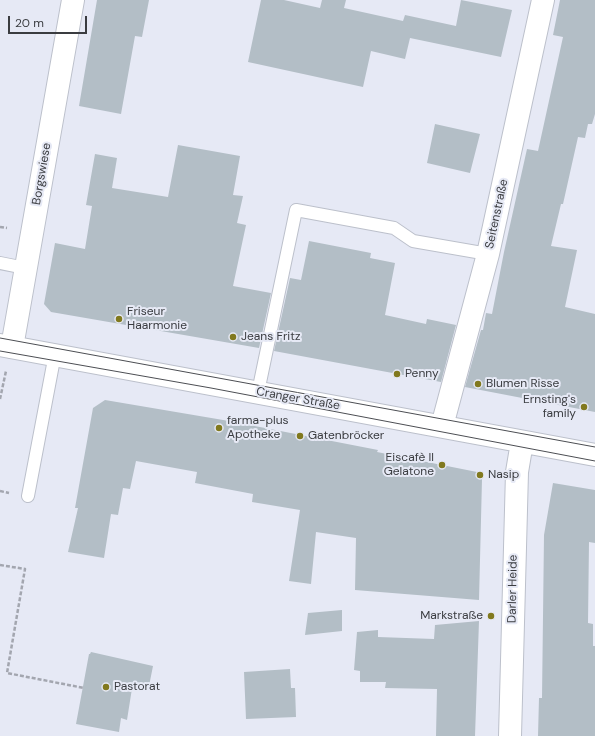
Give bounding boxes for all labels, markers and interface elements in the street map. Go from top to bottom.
scale bar [10,8,89,34]
text: 20 m [15,15,44,31]
street label: Borgswiese [29,142,55,206]
street label: Seitenstraße [483,178,511,250]
place label: Friseur Haarmonie [127,305,187,333]
marker: Friseur Haarmonie [114,314,124,324]
place label: Jeans Fritz [241,330,300,344]
marker: Jeans Fritz [228,332,238,342]
place label: Penny [405,367,439,381]
marker: Penny [392,369,402,379]
place label: Blumen Risse [486,377,559,391]
marker: Blumen Risse [473,379,483,389]
street label: Cranger Straße [255,385,341,413]
place label: Ernsting's family [523,393,576,421]
marker: Ernsting's family [579,402,589,412]
place label: farma-plus Apotheke [227,414,289,442]
marker: farma-plus Apotheke [214,423,224,433]
place label: Gatenbröcker [308,429,384,443]
marker: Gatenbröcker [295,431,305,441]
place label: Eiscafè Il Gelatone [384,451,434,479]
marker: Eiscafè Il Gelatone [437,460,447,470]
place label: Nasip [488,468,519,482]
marker: Nasip [475,470,485,480]
street label: Darler Heide [505,555,521,623]
place label: Markstraße [420,609,483,623]
marker: Markstraße [486,611,496,621]
place label: Pastorat [114,680,160,694]
marker: Pastorat [101,682,111,692]

